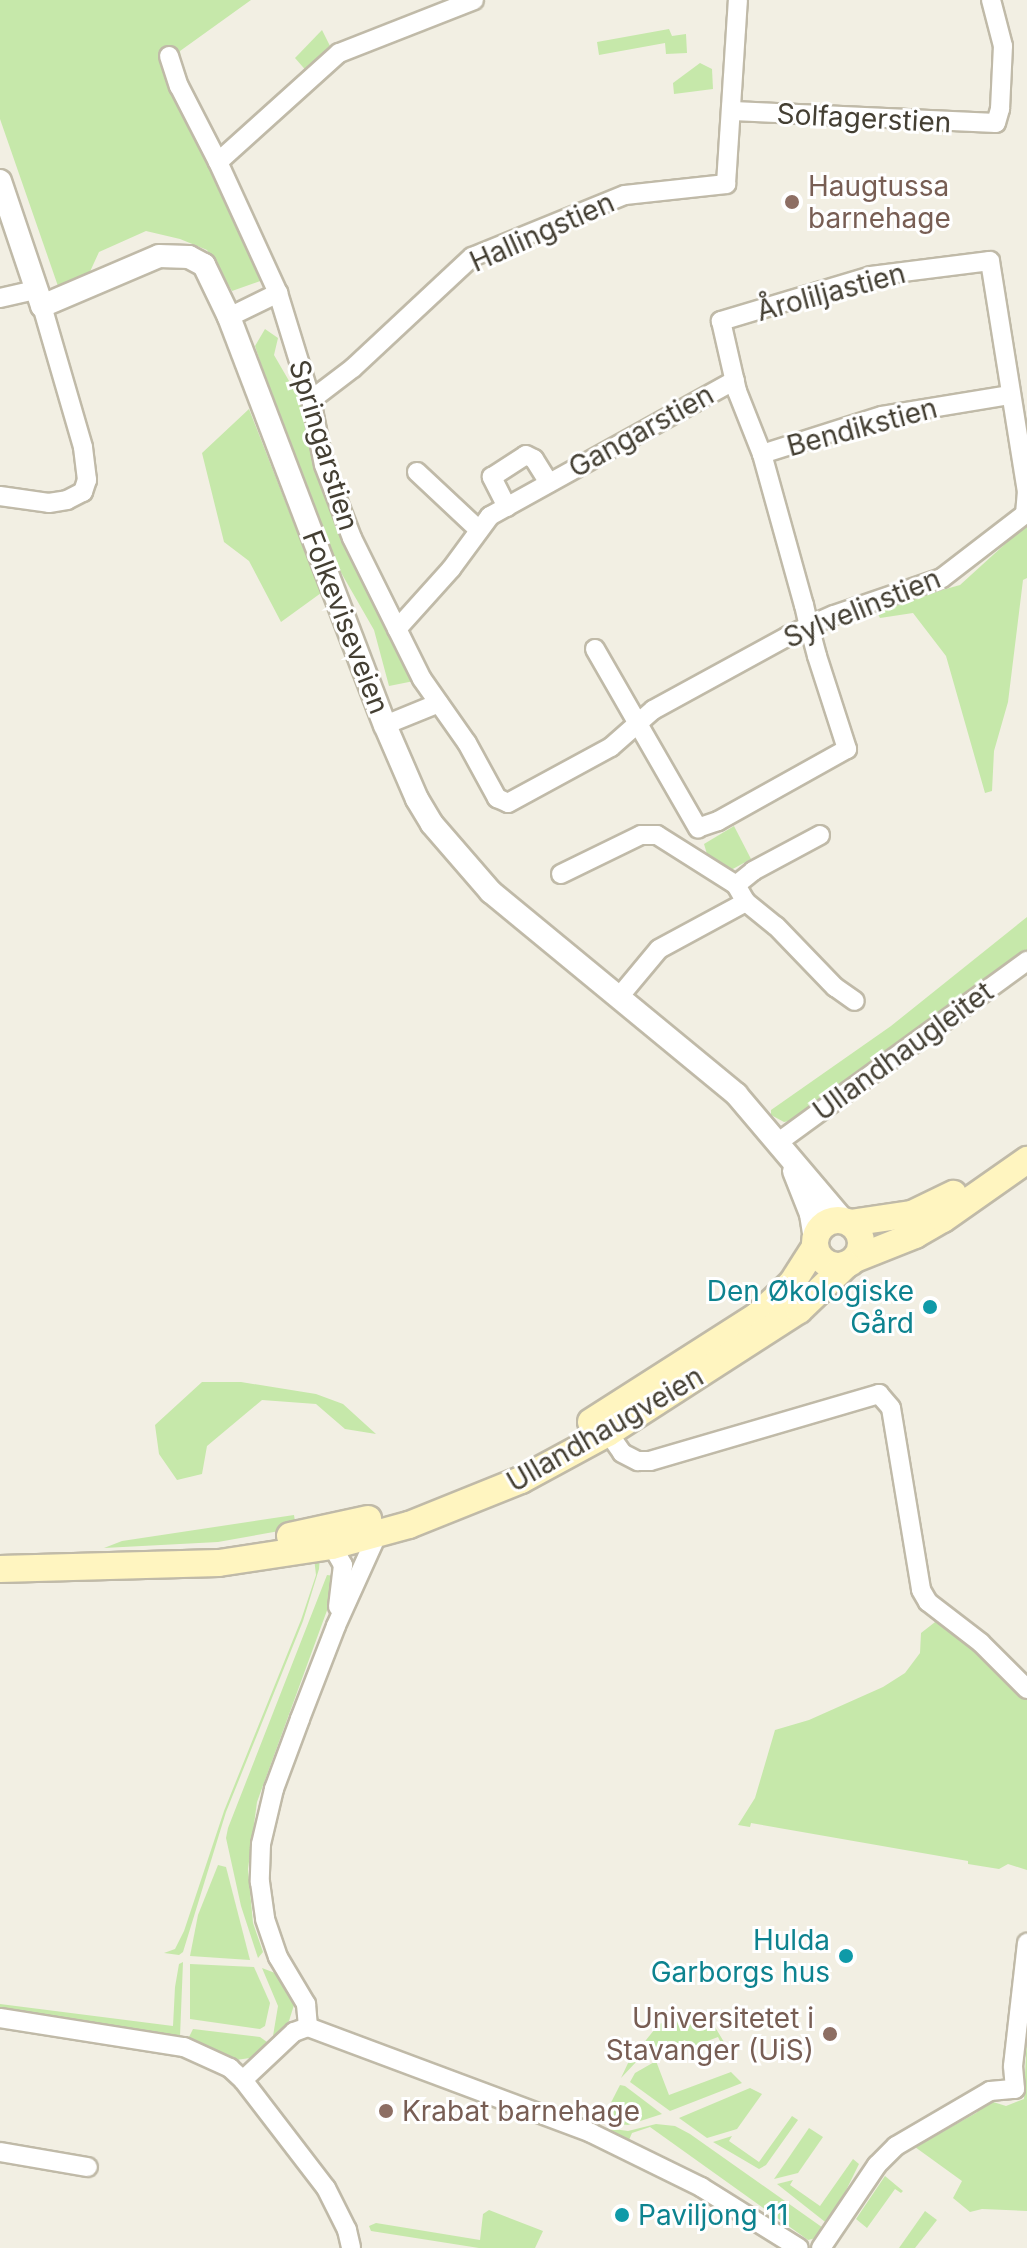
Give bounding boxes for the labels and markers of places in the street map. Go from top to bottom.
place label: Haugtussa barnehage [808,169,951,235]
marker: Haugtussa barnehage [783,193,801,211]
place label: Den Økologiske Gård [707,1274,914,1340]
marker: Den Økologiske Gård [921,1298,939,1316]
place label: Hulda Garborgs hus [651,1923,830,1989]
marker: Hulda Garborgs hus [837,1947,855,1965]
place label: Universitetet i Stavanger (UiS) [606,2001,814,2067]
marker: Universitetet i Stavanger (UiS) [821,2025,839,2043]
place label: Krabat barnehage [402,2094,640,2128]
marker: Krabat barnehage [377,2102,395,2120]
place label: Paviljong 11 [638,2198,788,2232]
marker: Paviljong 11 [613,2206,631,2224]

